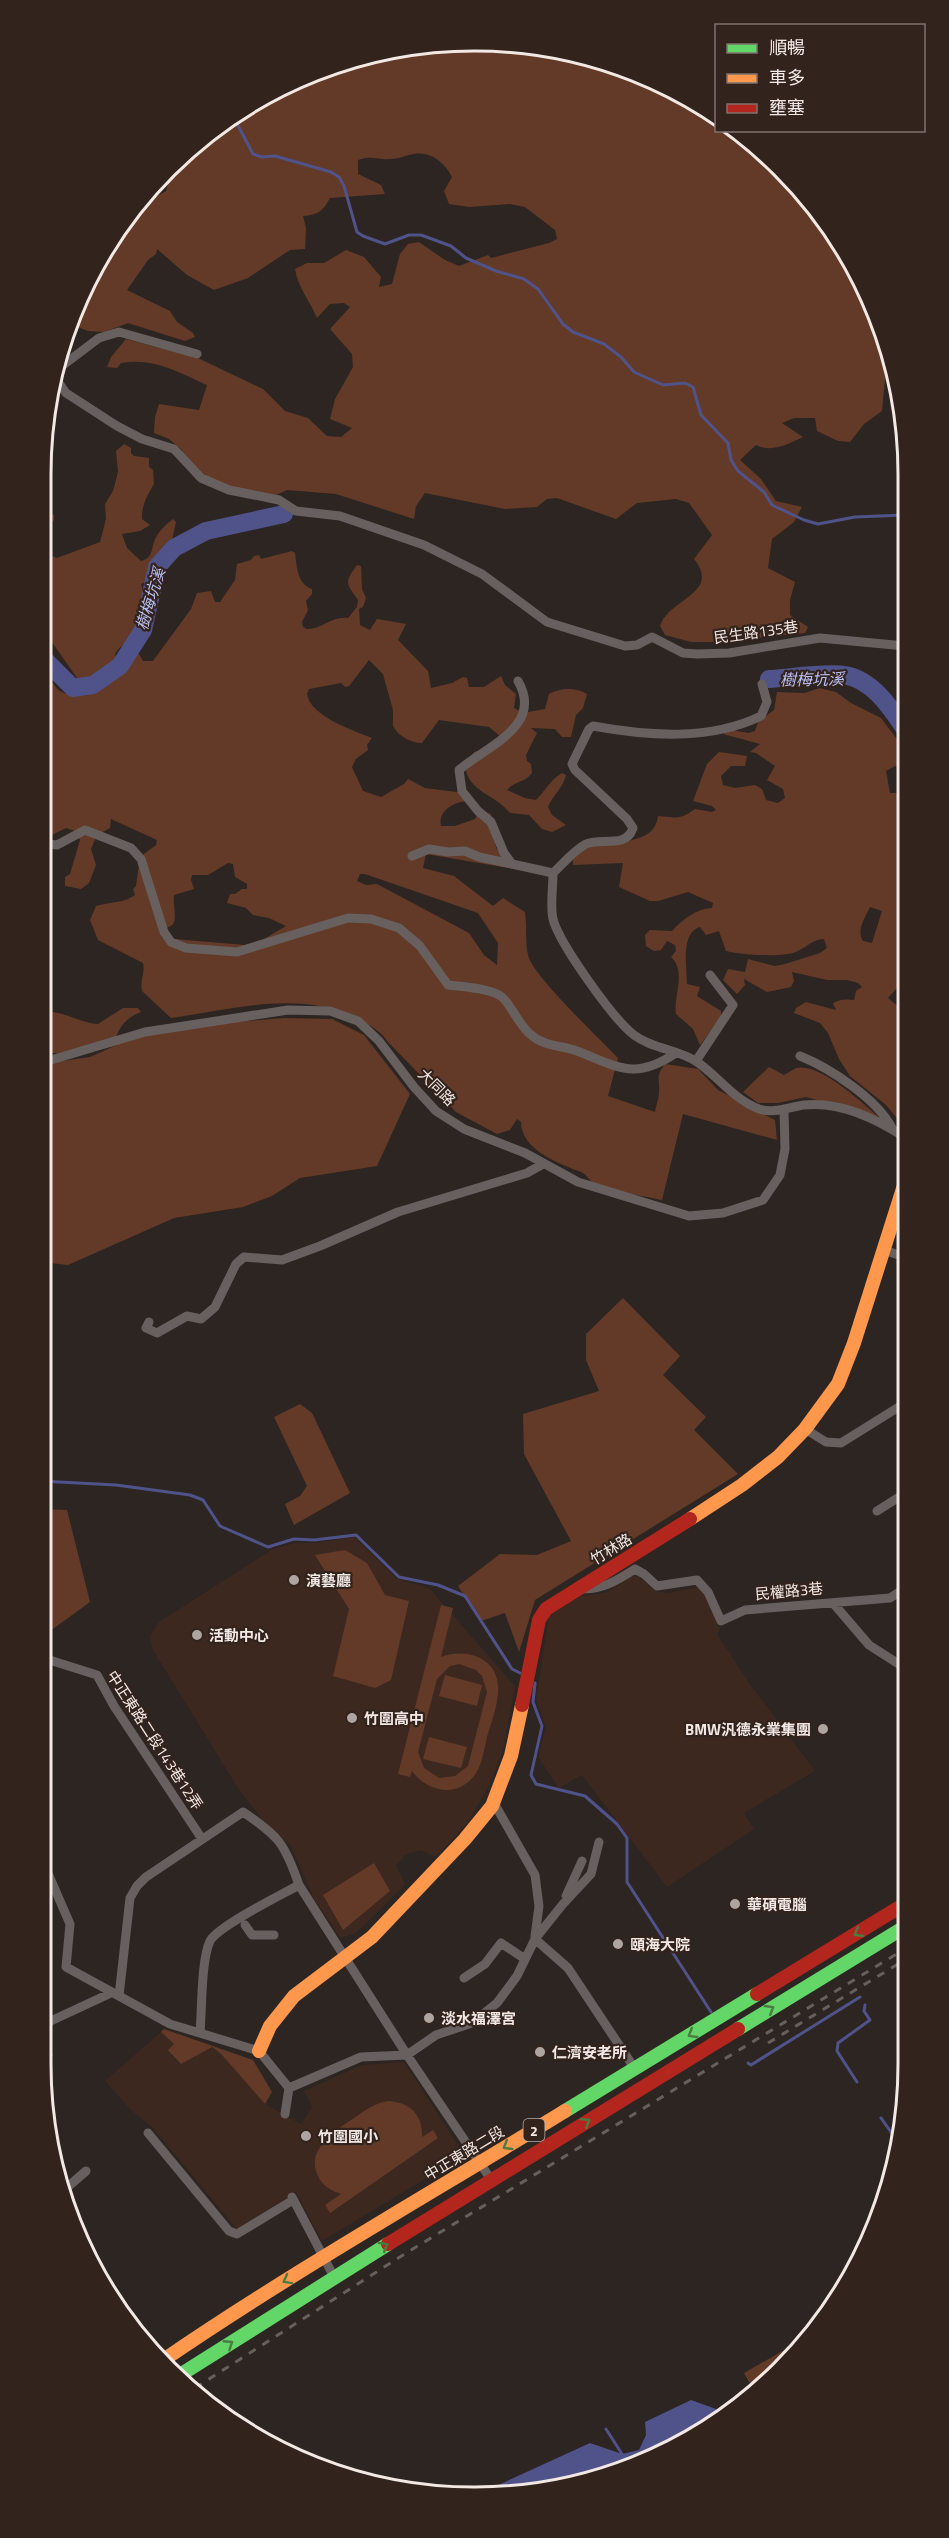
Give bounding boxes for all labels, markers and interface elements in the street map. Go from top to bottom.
legend [715,24,925,132]
text: 順暢 [769,34,805,61]
text: 車多 [769,64,805,91]
text: 壅塞 [769,94,805,121]
water label: 樹梅坑溪 [129,563,171,633]
street label: 民生路135巷 [712,615,800,649]
water label: 樹梅坑溪 [780,666,846,692]
street label: 大同路 [413,1063,461,1111]
street label: 竹林路 [586,1528,636,1570]
place label: 演藝廳 [306,1569,351,1592]
marker: 演藝廳 [287,1573,301,1587]
street label: 民權路3巷 [754,1577,824,1605]
place label: 活動中心 [209,1624,269,1647]
marker: 活動中心 [190,1628,204,1642]
street label: 中正東路二段143巷12弄 [101,1666,209,1814]
place label: 竹圍高中 [364,1707,424,1730]
marker: 竹圍高中 [345,1711,359,1725]
place label: BMW汎德永業集團 [685,1718,811,1741]
marker: BMW汎德永業集團 [816,1722,830,1736]
place label: 華碩電腦 [747,1893,807,1916]
marker: 華碩電腦 [728,1897,742,1911]
one-way arrow [854,1925,864,1937]
place label: 頤海大院 [630,1933,690,1956]
marker: 頤海大院 [611,1937,625,1951]
one-way arrow [764,2005,774,2017]
place label: 淡水福澤宮 [441,2007,516,2030]
marker: 淡水福澤宮 [422,2011,436,2025]
one-way arrow [688,2027,698,2039]
place label: 仁濟安老所 [552,2041,627,2064]
marker: 仁濟安老所 [533,2045,547,2059]
one-way arrow [580,2118,590,2130]
road number: 2 [524,2119,544,2141]
street label: 中正東路二段 [419,2120,509,2186]
place label: 竹圍國小 [318,2125,379,2148]
marker: 竹圍國小 [299,2129,313,2143]
one-way arrow [503,2139,513,2151]
one-way arrow [378,2242,388,2254]
one-way arrow [282,2273,293,2284]
one-way arrow [223,2339,233,2351]

